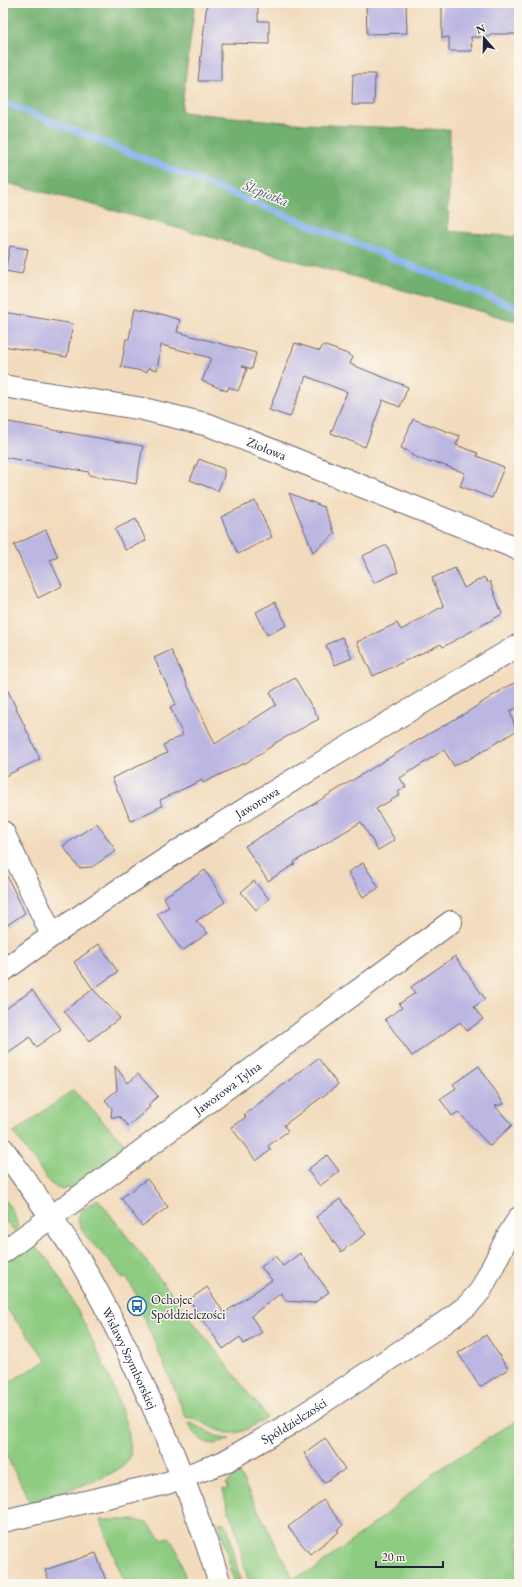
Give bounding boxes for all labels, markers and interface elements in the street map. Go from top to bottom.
north arrow [464,18,504,58]
text: N [474,20,487,37]
water label: Ślepiotka [240,175,292,210]
street label: Ziołowa [245,433,290,464]
street label: Jaworowa [231,782,283,823]
street label: Jaworowa Tylna [189,1057,265,1119]
place label: Ochojec Spółdzielczości [151,1291,226,1323]
bus stop icon: Ochojec Spółdzielczości [126,1295,148,1317]
street label: Wisławy Szymborskiej [98,1304,161,1411]
street label: Spółdzielczości [258,1394,330,1448]
scale bar [376,1543,443,1569]
text: 20 m [382,1549,406,1565]

